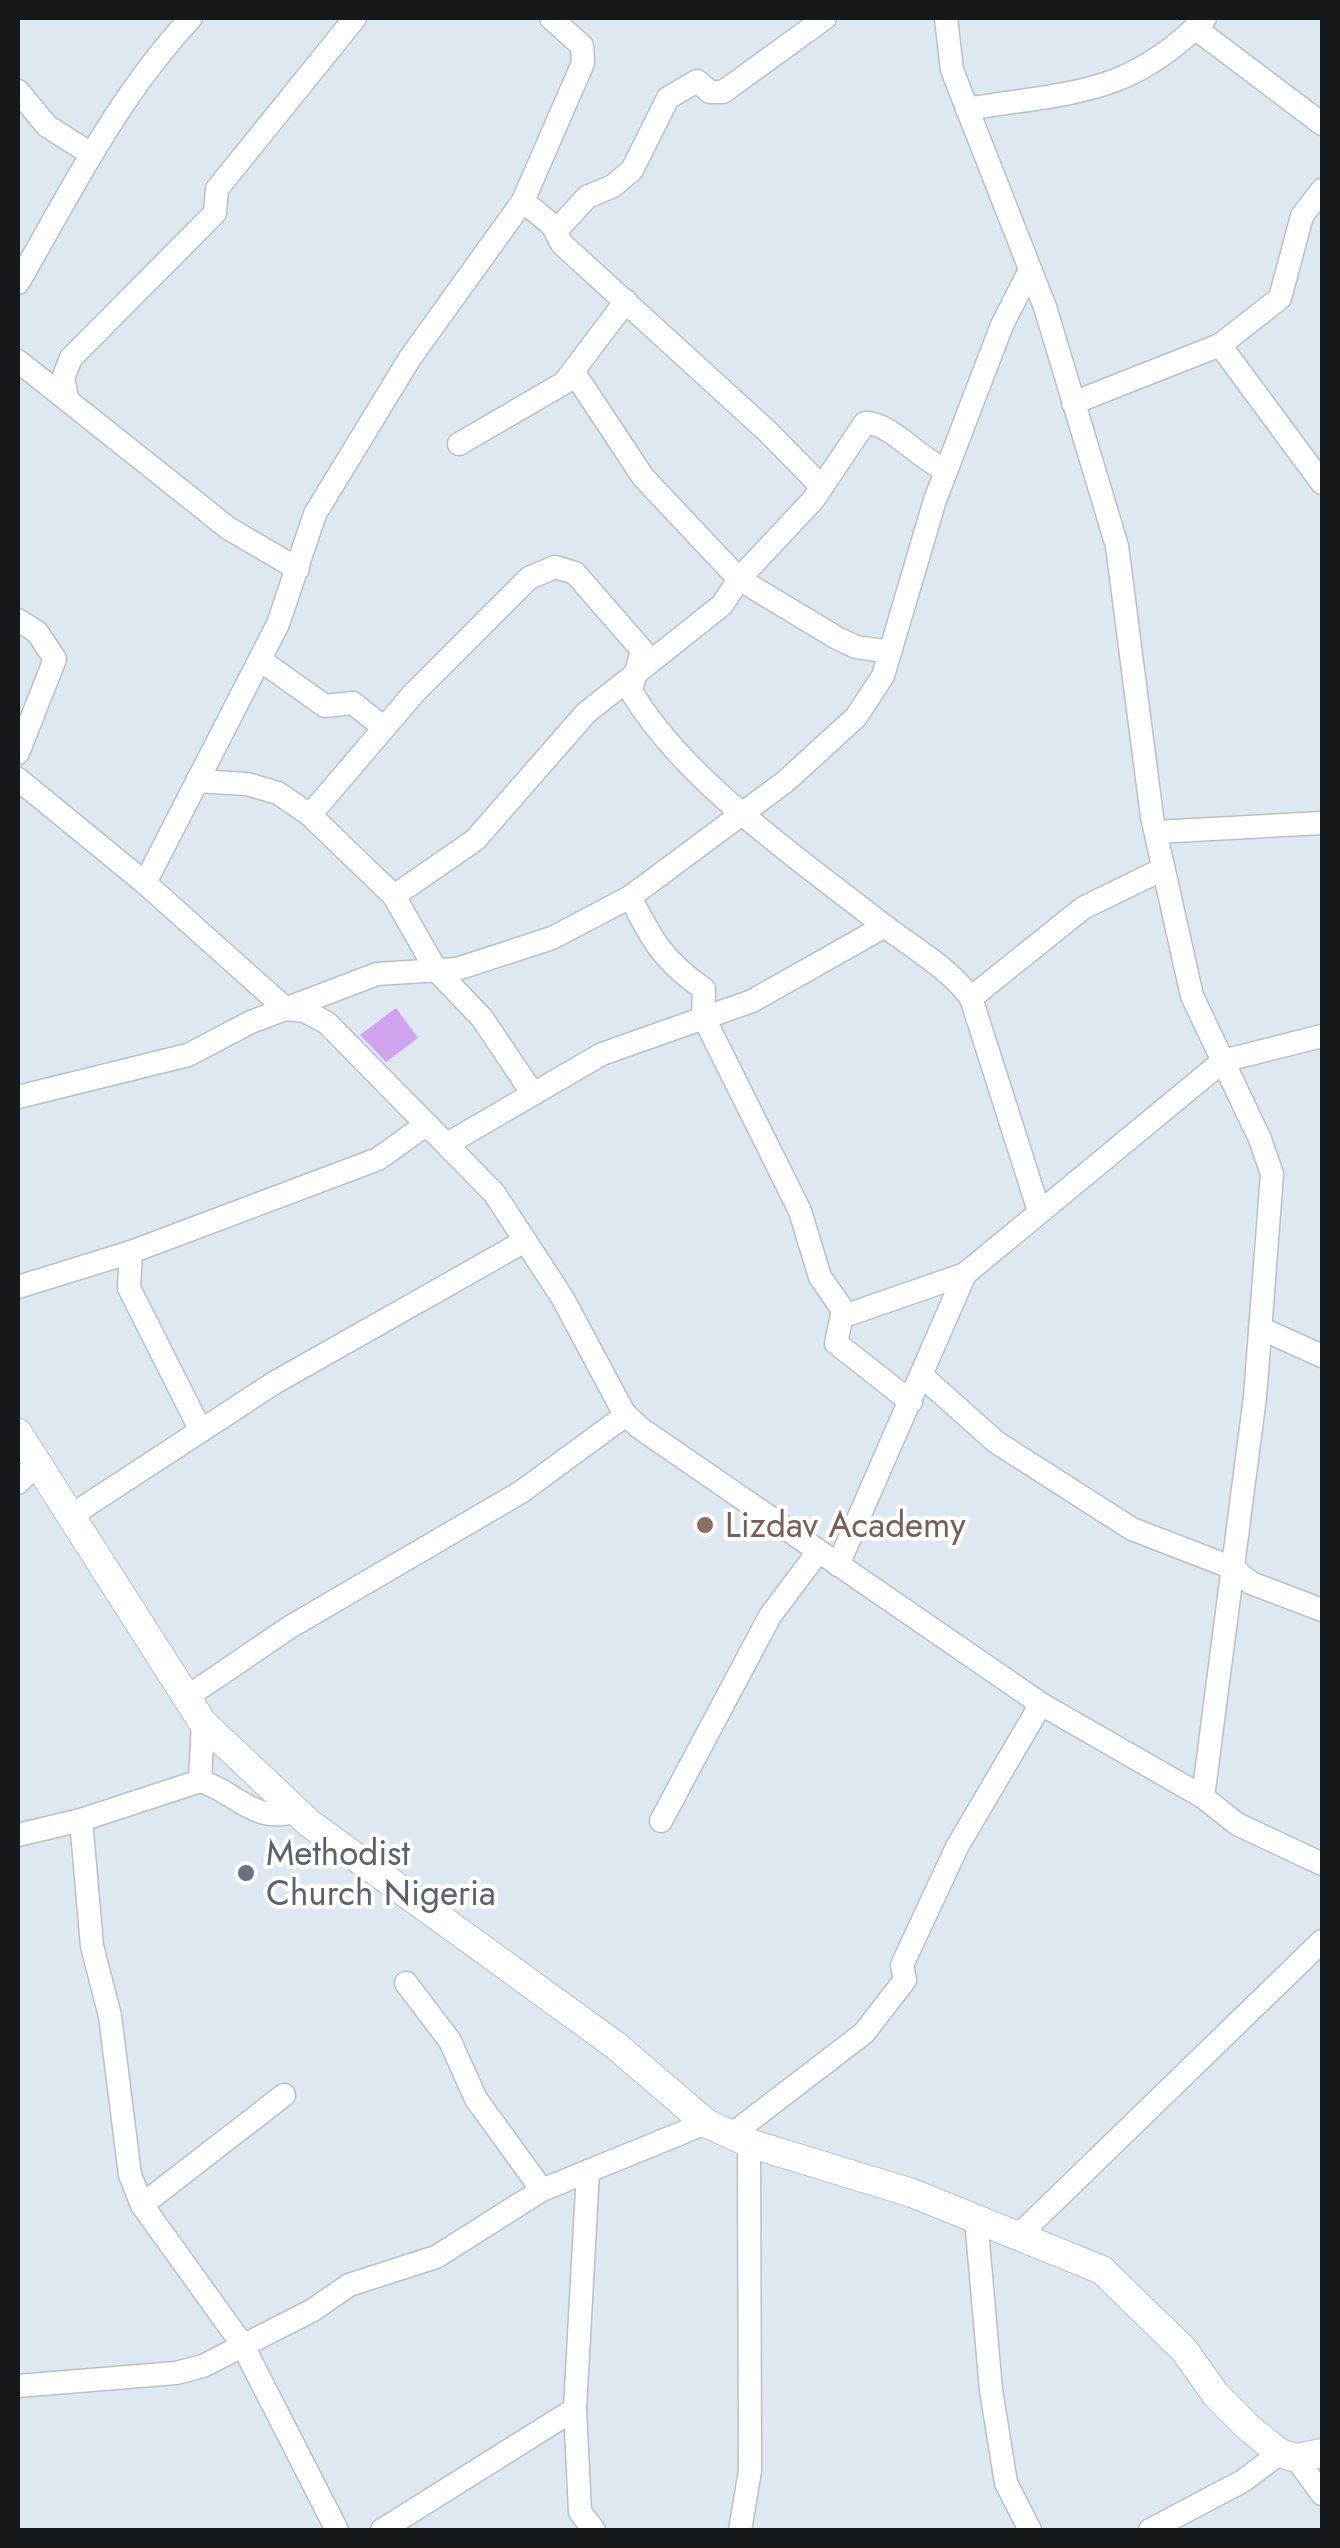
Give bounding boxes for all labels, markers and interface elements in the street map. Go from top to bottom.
place label: Lizdav Academy [725,1500,966,1550]
marker: Lizdav Academy [694,1514,716,1536]
place label: Methodist Church Nigeria [266,1828,496,1918]
marker: Methodist Church Nigeria [235,1862,257,1884]

